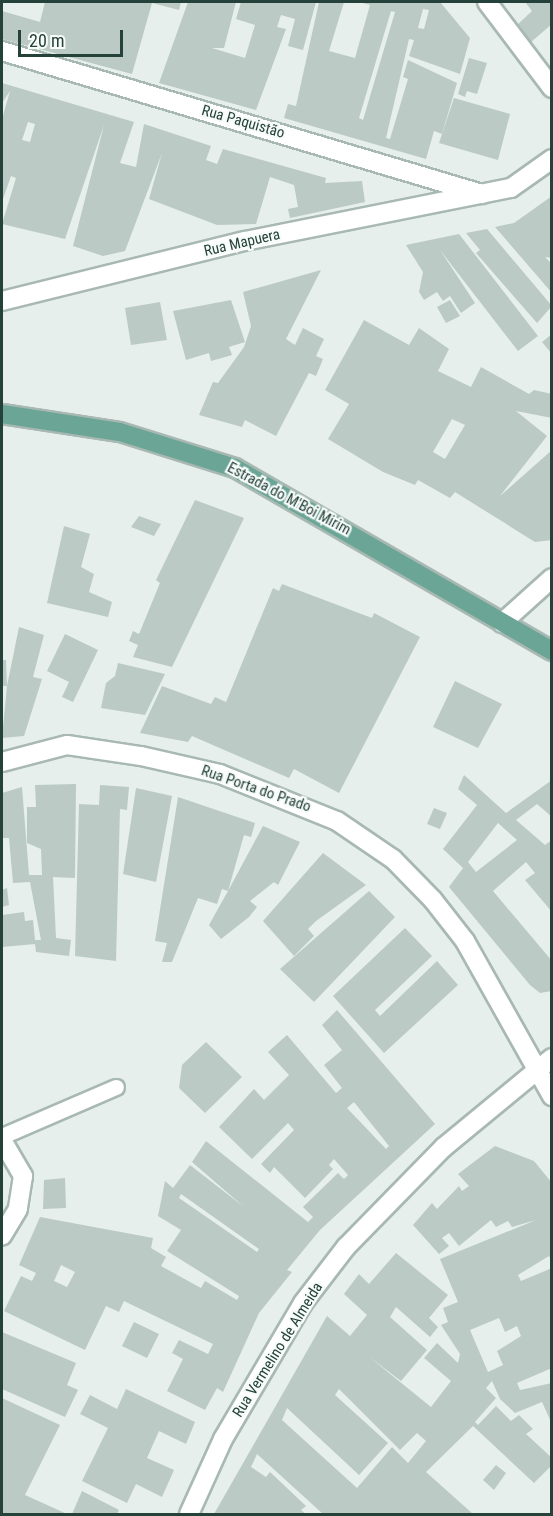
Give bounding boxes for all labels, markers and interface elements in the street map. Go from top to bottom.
scale bar [21,18,126,56]
text: 20 m [29,30,64,51]
street label: Rua Paquistão [199,102,287,142]
street label: Rua Mapuera [202,226,282,260]
street label: Estrada do M'Boi Mirim [224,459,354,539]
street label: Rua Porta do Prado [199,762,313,816]
street label: Rua Vermelino de Almeida [229,1279,327,1421]

